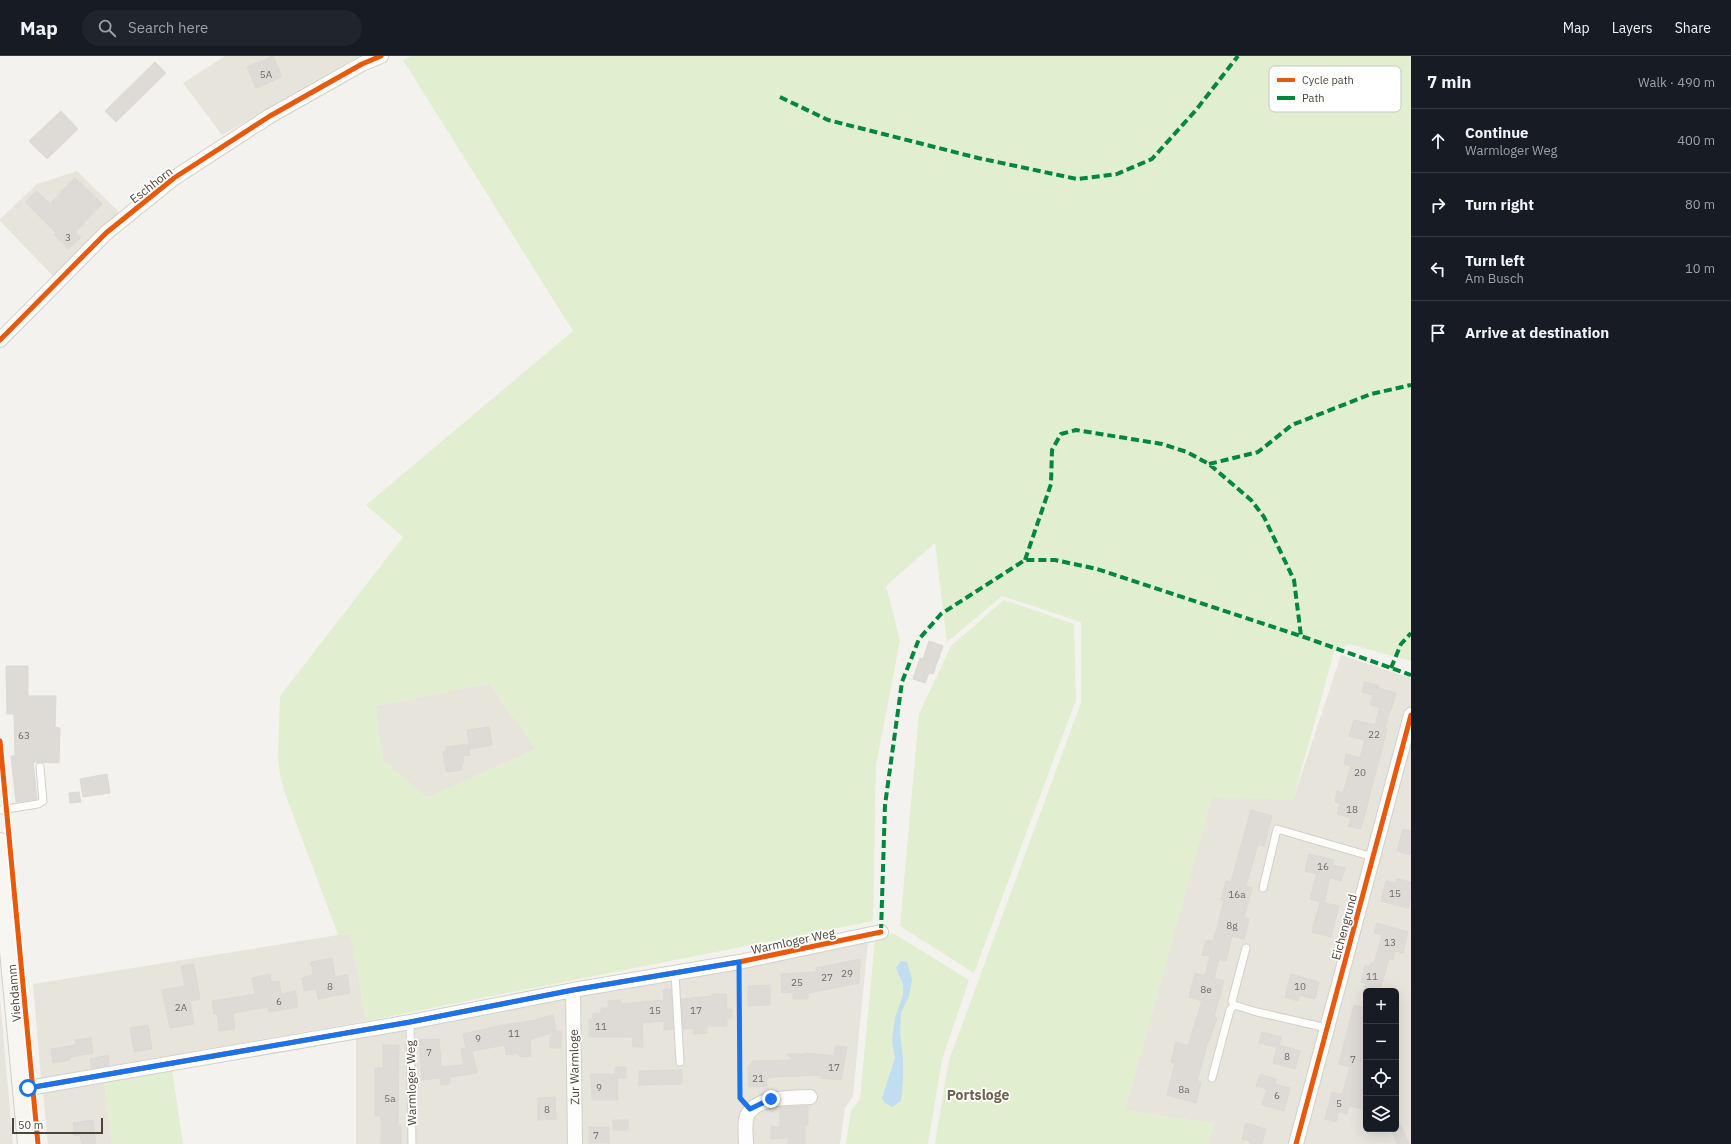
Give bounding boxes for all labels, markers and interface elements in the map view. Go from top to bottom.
search box [82,10,362,46]
text: Map [20,16,58,40]
icon: search [96,17,118,39]
text: Search here [128,18,208,37]
text: Map [1563,19,1590,37]
text: Layers [1612,19,1653,37]
text: Share [1675,19,1711,37]
legend [1269,66,1401,112]
house number: 5A [260,68,273,81]
text: 7 min [1427,71,1471,93]
text: Cycle path [1302,73,1354,87]
text: Walk · 490 m [1638,74,1715,91]
text: Path [1302,91,1325,105]
text: Continue [1465,123,1529,142]
icon: ahead [1427,130,1449,152]
text: 400 m [1677,132,1715,149]
text: Warmloger Weg [1465,142,1557,159]
street label: Eschhorn [127,164,175,206]
icon: right [1427,194,1449,216]
text: Turn right [1465,195,1534,214]
text: 80 m [1685,196,1715,213]
house number: 3 [65,231,71,244]
text: Turn left [1465,251,1525,270]
icon: left [1427,258,1449,280]
text: 10 m [1685,260,1715,277]
text: Am Busch [1465,270,1524,287]
icon: arrive [1427,322,1449,344]
text: Arrive at destination [1465,323,1609,342]
house number: 22 [1368,728,1380,741]
house number: 63 [18,729,30,742]
house number: 20 [1354,766,1366,779]
house number: 18 [1346,803,1358,816]
house number: 16 [1317,860,1329,873]
house number: 15 [1389,887,1401,900]
house number: 16a [1228,888,1246,901]
street label: Eichengrund [1328,892,1360,962]
house number: 8g [1226,919,1238,932]
street label: Warmloger Weg [750,925,837,957]
house number: 13 [1384,936,1396,949]
street label: Viehdamm [4,963,24,1023]
house number: 29 [841,967,853,980]
house number: 11 [1366,970,1378,983]
house number: 27 [821,971,833,984]
house number: 25 [791,976,803,989]
house number: 8 [327,980,333,993]
house number: 10 [1294,980,1306,993]
house number: 8e [1200,983,1212,996]
map controls [1363,988,1399,1132]
button: + [1363,988,1399,1024]
house number: 6 [276,995,282,1008]
house number: 2A [175,1001,188,1014]
house number: 15 [649,1004,661,1017]
house number: 17 [690,1004,702,1017]
house number: 11 [595,1020,607,1033]
button: − [1363,1024,1399,1060]
house number: 11 [508,1027,520,1040]
street label: Zur Warmloge [566,1029,582,1105]
house number: 9 [475,1032,481,1045]
street label: Warmloger Weg [403,1040,419,1126]
house number: 7 [426,1046,432,1059]
house number: 8 [1284,1050,1290,1063]
house number: 7 [1350,1053,1356,1066]
button: locate [1363,1060,1399,1096]
house number: 17 [828,1061,840,1074]
house number: 21 [752,1072,764,1085]
route start [19,1079,37,1097]
house number: 9 [596,1081,602,1094]
house number: 8a [1178,1083,1190,1096]
district label: Portsloge [947,1086,1009,1104]
house number: 6 [1274,1089,1280,1102]
route end [762,1090,780,1108]
house number: 5a [384,1092,396,1105]
button: layers [1363,1096,1399,1132]
house number: 5 [1336,1097,1342,1110]
house number: 8 [544,1103,550,1116]
scale bar [12,1116,103,1135]
text: 50 m [18,1118,43,1132]
house number: 7 [593,1129,599,1142]

